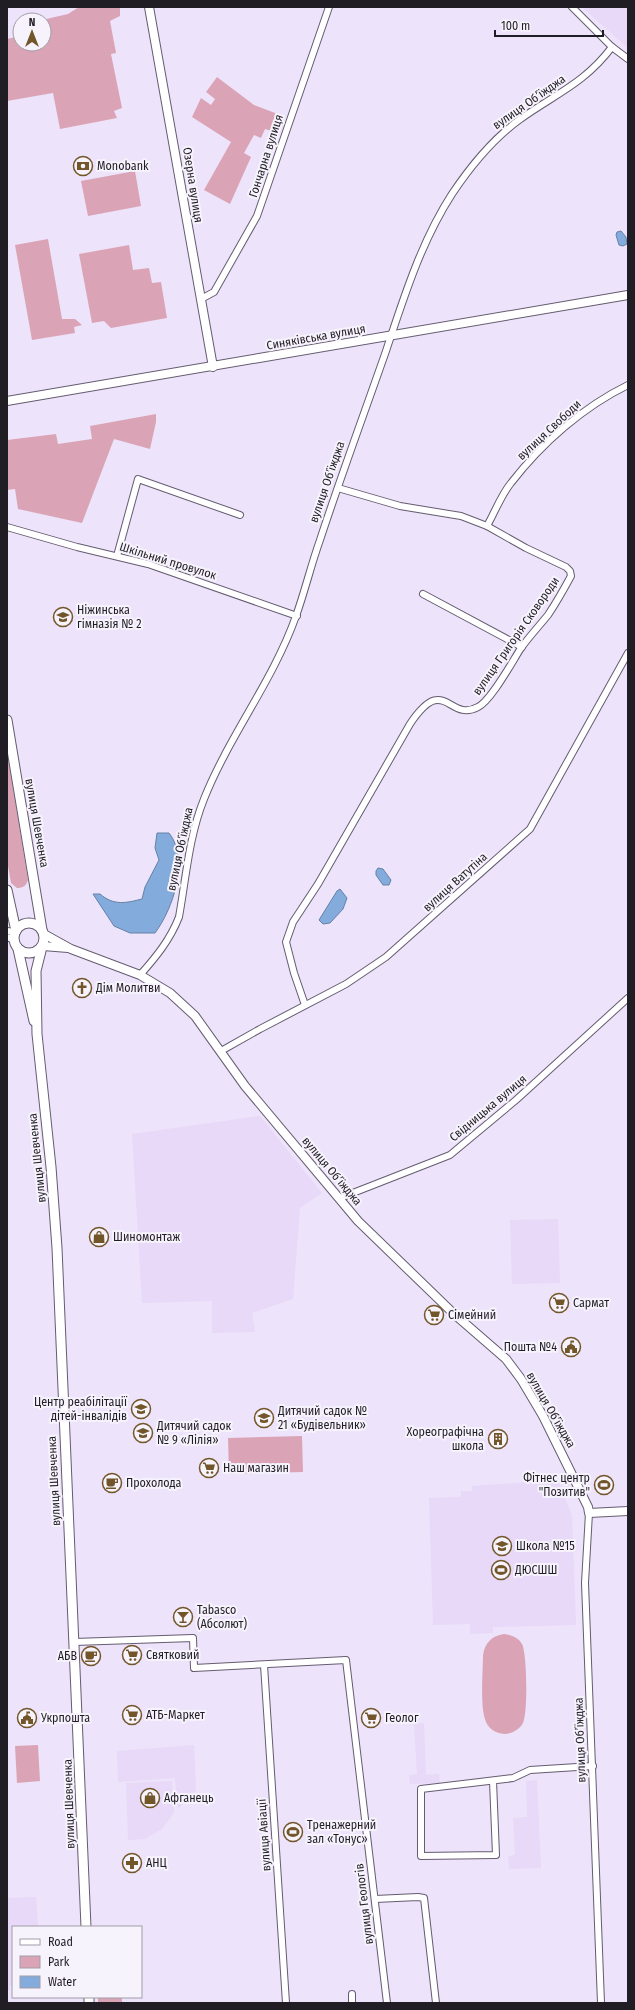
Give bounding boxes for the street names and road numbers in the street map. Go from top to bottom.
street label: вулиця Обʼїжджа [490,72,568,132]
street label: Гончарна вулиця [246,113,286,199]
street label: Озерна вулиця [180,146,206,224]
street label: Синяківська вулиця [265,321,367,353]
street label: вулиця Свободи [514,397,584,463]
street label: вулиця Обʼїжджа [306,439,348,525]
street label: Шкільний провулок [118,540,219,583]
street label: вулиця Григорія Сковороди [470,574,562,698]
street label: вулиця Шевченка [22,777,52,869]
street label: вулиця Обʼїжджа [164,806,196,892]
street label: вулиця Ватутіна [420,849,490,914]
street label: Свідницька вулиця [447,1072,529,1144]
street label: вулиця Шевченка [25,1112,49,1204]
street label: вулиця Обʼїжджа [299,1134,365,1208]
street label: вулиця Обʼїжджа [524,1370,578,1451]
street label: вулиця Шевченка [45,1436,63,1526]
street label: вулиця Обʼїжджа [572,1697,588,1783]
street label: вулиця Шевченка [60,1759,78,1849]
street label: вулиця Авіації [254,1797,274,1872]
street label: вулиця Геологів [352,1863,376,1945]

